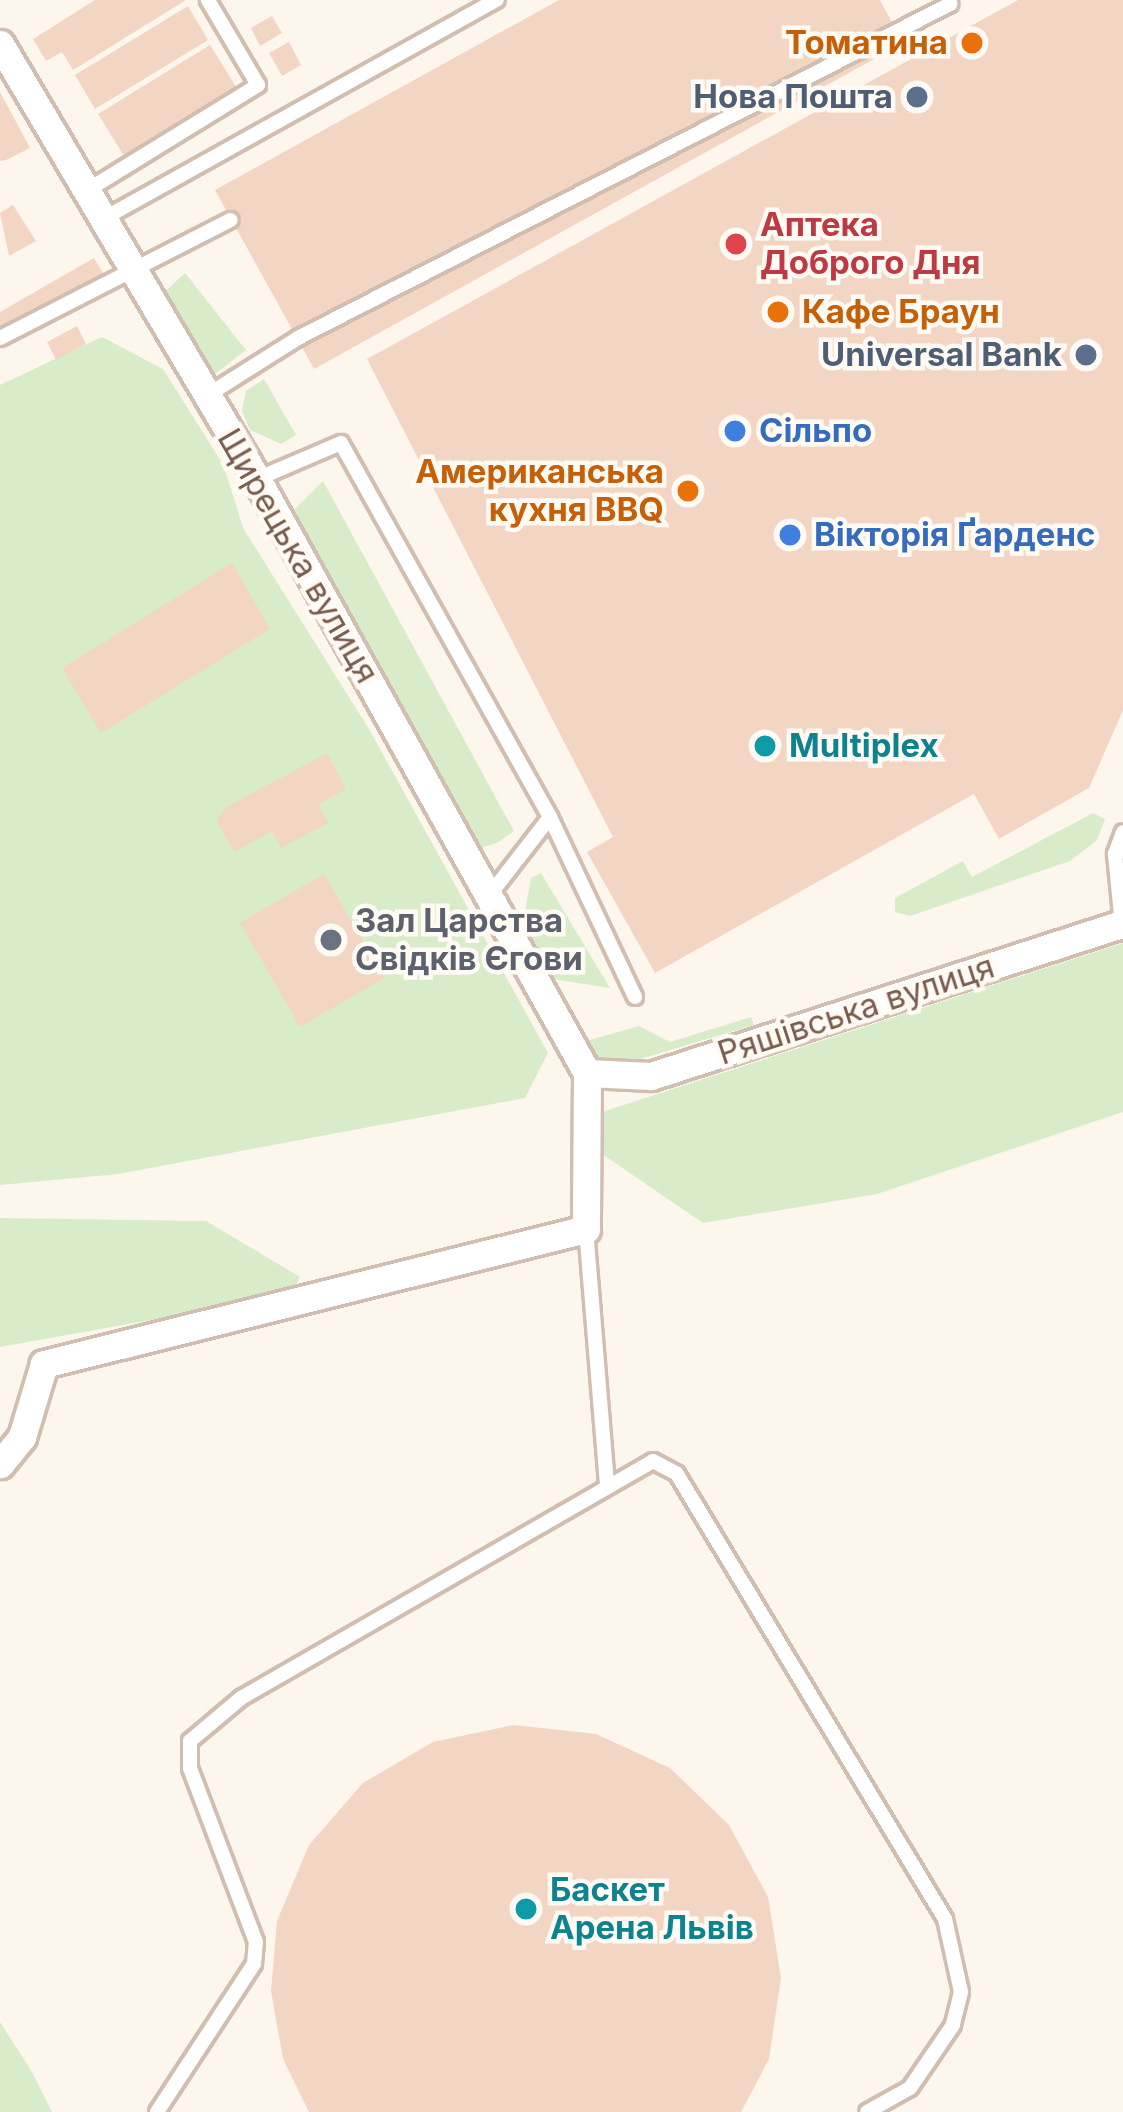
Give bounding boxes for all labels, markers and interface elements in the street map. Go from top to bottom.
place label: Томатина [785,23,948,63]
marker: Томатина [959,30,985,56]
place label: Нова Пошта [693,77,893,117]
marker: Нова Пошта [904,84,930,110]
place label: Аптека Доброго Дня [760,205,981,283]
marker: Аптека Доброго Дня [723,231,749,257]
place label: Кафе Браун [802,292,1000,332]
marker: Кафе Браун [765,299,791,325]
place label: Universal Bank [821,335,1062,375]
marker: Universal Bank [1073,342,1099,368]
place label: Сільпо [759,411,872,451]
marker: Сільпо [722,418,748,444]
street label: Щирецька вулиця [209,422,387,690]
place label: Американська кухня BBQ [415,452,664,530]
marker: Американська кухня BBQ [675,478,701,504]
place label: Вікторія Ґарденс [814,515,1095,555]
marker: Вікторія Ґарденс [777,522,803,548]
place label: Multiplex [789,726,939,766]
marker: Multiplex [752,733,778,759]
place label: Зал Царства Свідків Єгови [355,901,583,979]
marker: Зал Царства Свідків Єгови [318,927,344,953]
street label: Ряшівська вулиця [713,947,999,1073]
place label: Баскет Арена Львів [550,1870,754,1948]
marker: Баскет Арена Львів [513,1896,539,1922]

